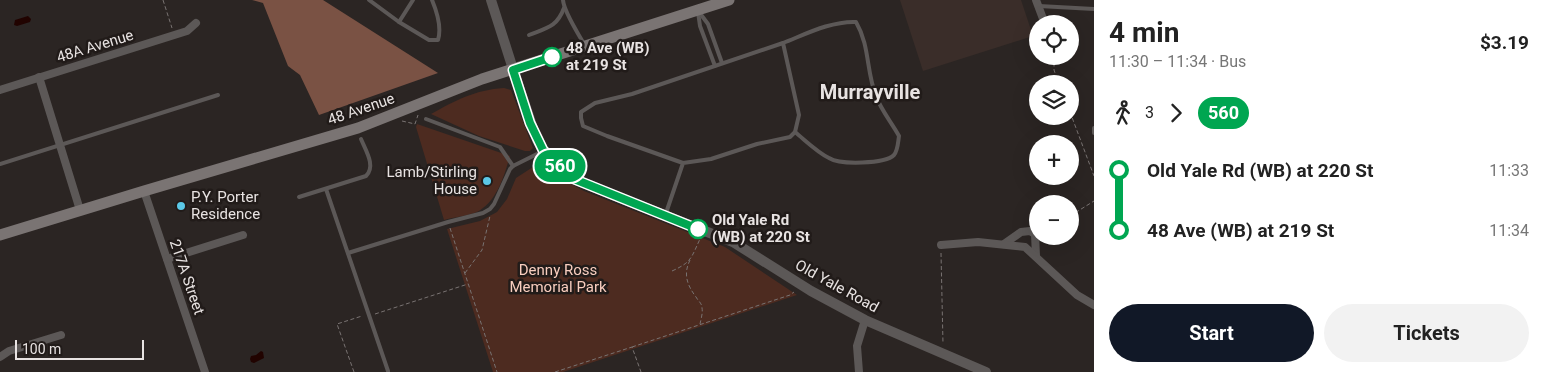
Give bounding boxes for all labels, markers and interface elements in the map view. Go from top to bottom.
map controls [1029,15,1079,245]
button: locate [1029,15,1079,65]
text: 4 min [1109,16,1179,49]
street label: 48A Avenue [54,26,136,66]
text: $3.19 [1480,31,1529,54]
place label: 48 Ave (WB) at 219 St [566,39,649,74]
marker: 48 Ave (WB) at 219 St [542,47,562,67]
text: 11:30 – 11:34 · Bus [1109,52,1246,71]
button: layers [1029,75,1079,125]
district label: Murrayville [820,80,920,104]
street label: 48 Avenue [325,89,397,129]
icon: walk [1109,99,1137,127]
icon: forward [1162,99,1190,127]
text: 560 [1208,102,1239,123]
text: 3 [1145,103,1154,122]
button: + [1029,135,1079,185]
line badge: 560 [531,150,589,182]
text: 560 [545,155,575,176]
text: Old Yale Rd (WB) at 220 St [1147,159,1373,182]
text: 11:33 [1489,161,1529,180]
place label: Lamb/Stirling House [386,163,477,198]
marker: Lamb/Stirling House [481,175,493,187]
place label: P.Y. Porter Residence [191,188,260,223]
button: − [1029,195,1079,245]
marker: P.Y. Porter Residence [175,200,187,212]
place label: Old Yale Rd (WB) at 220 St [712,211,810,246]
marker: Old Yale Rd (WB) at 220 St [688,219,708,239]
text: 48 Ave (WB) at 219 St [1147,219,1334,242]
text: 11:34 [1489,221,1529,240]
street label: 217A Street [166,237,208,317]
street label: Old Yale Road [792,256,882,316]
park label: Denny Ross Memorial Park [509,261,607,296]
button: Start [1109,304,1314,362]
button: Tickets [1324,304,1529,362]
scale bar [15,337,144,360]
text: 100 m [22,341,61,357]

